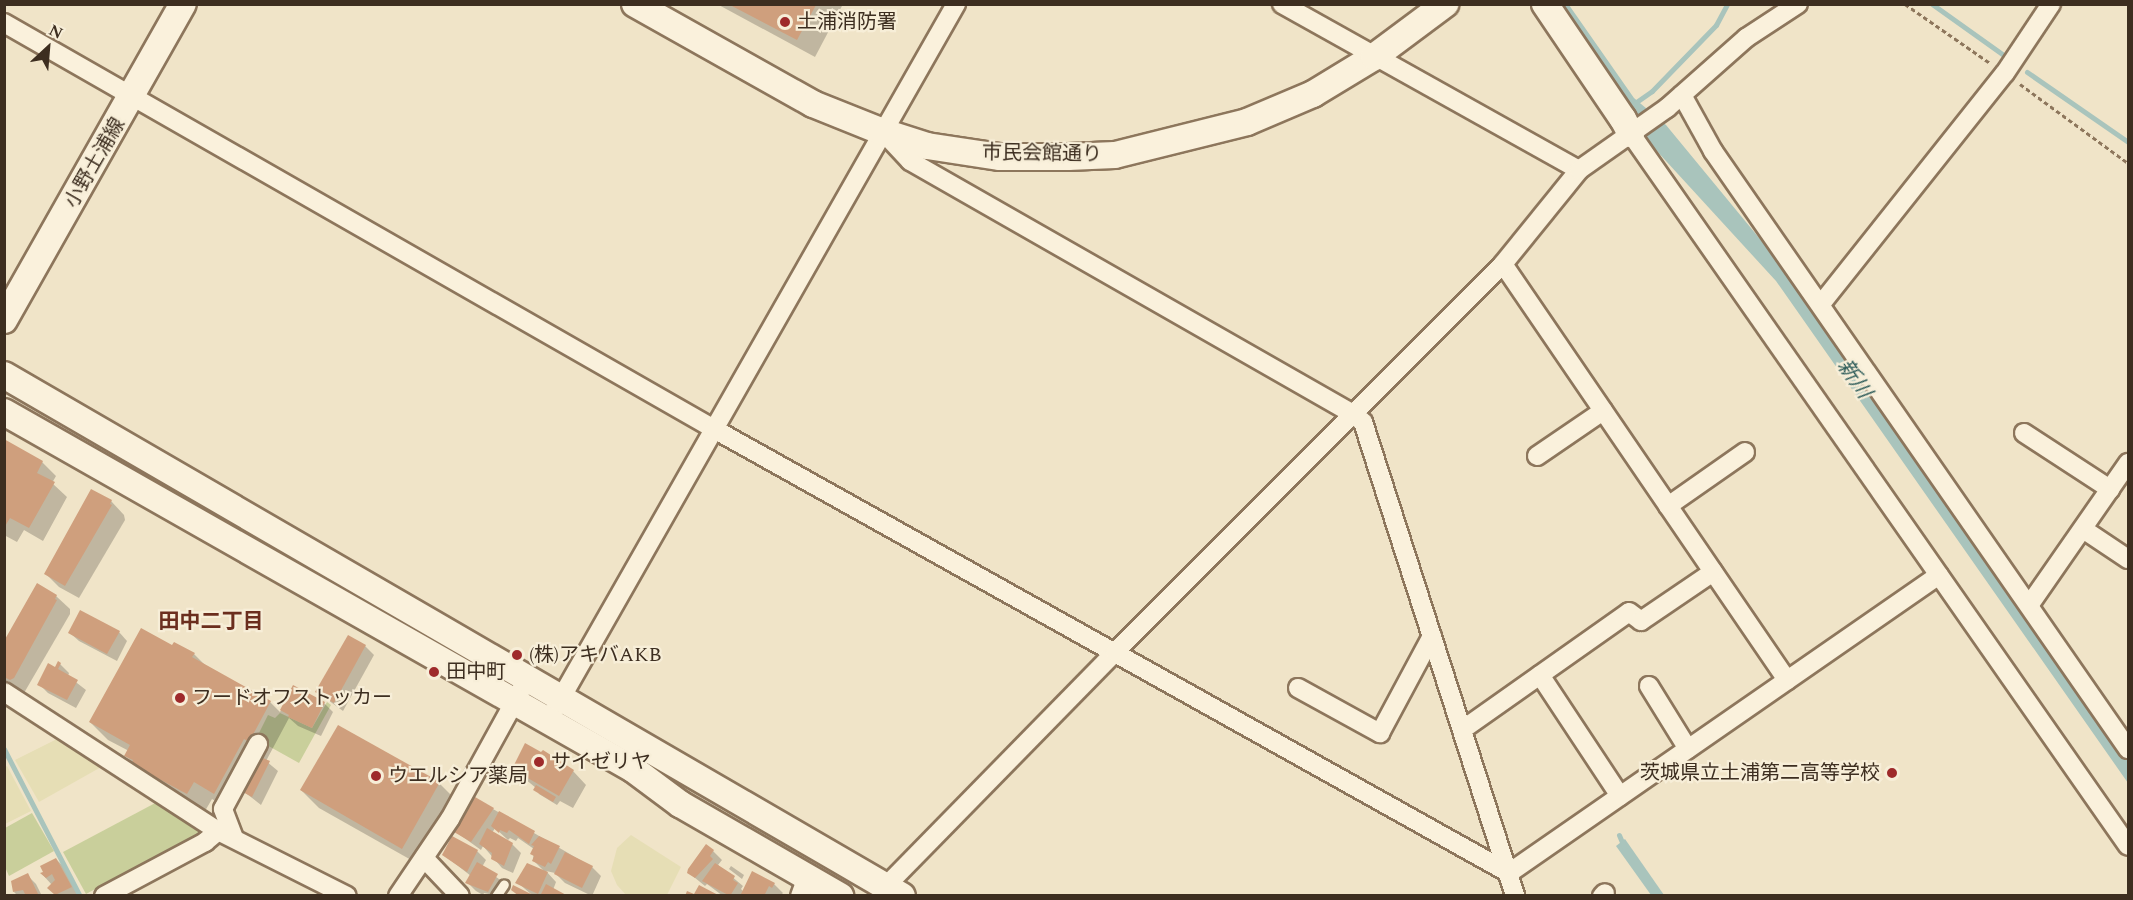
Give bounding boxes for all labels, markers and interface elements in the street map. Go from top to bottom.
place label: 土浦消防署 [797,10,897,34]
marker: 土浦消防署 [778,15,792,29]
north arrow [18,18,78,78]
text: N [45,18,67,45]
street label: 小野土浦線 [60,114,130,212]
street label: 市民会館通り [982,141,1102,167]
water label: 新川 [1832,355,1876,403]
district label: 田中二丁目 [159,609,263,635]
place label: (株)アキバAKB [529,643,662,667]
marker: (株)アキバAKB [510,648,524,662]
place label: 田中町 [446,660,506,684]
marker: 田中町 [427,665,441,679]
place label: フードオフストッカー [192,686,392,710]
marker: フードオフストッカー [173,691,187,705]
place label: サイゼリヤ [551,750,651,774]
marker: サイゼリヤ [532,755,546,769]
place label: 茨城県立土浦第二高等学校 [1640,761,1880,785]
place label: ウエルシア薬局 [388,764,528,788]
marker: 茨城県立土浦第二高等学校 [1885,766,1899,780]
marker: ウエルシア薬局 [369,769,383,783]

